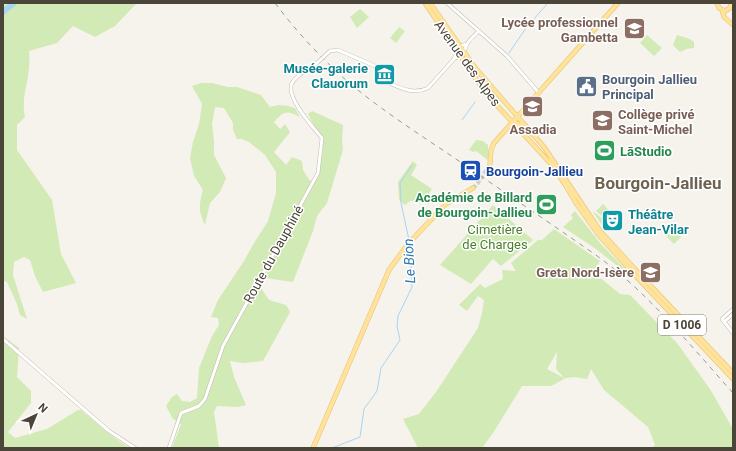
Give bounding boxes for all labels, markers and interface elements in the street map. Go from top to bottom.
place label: Lycée professionnel Gambetta [501,15,618,45]
school or university icon: Lycée professionnel Gambetta [621,16,647,42]
street label: Avenue des Alpes [431,17,504,109]
place label: Musée-galerie Clauorum [283,61,368,91]
museum icon: Musée-galerie Clauorum [371,62,397,88]
place label: Bourgoin Jallieu Principal [602,72,697,102]
public building icon: Bourgoin Jallieu Principal [573,73,599,99]
school or university icon: Assadia [520,94,546,120]
place label: Collège privé Saint-Michel [618,107,694,137]
school or university icon: Collège privé Saint-Michel [590,108,616,134]
place label: Assadia [510,122,556,137]
sports icon: LāStudio [592,138,618,164]
place label: LāStudio [620,144,672,159]
station icon: Bourgoin-Jallieu [458,158,484,184]
place label: Bourgoin-Jallieu [486,164,583,179]
district label: Bourgoin-Jallieu [595,173,721,193]
place label: Académie de Billard de Bourgoin-Jallieu [415,190,532,220]
sports icon: Académie de Billard de Bourgoin-Jallieu [534,191,560,217]
street label: Route du Dauphiné [240,203,307,306]
place label: Théâtre Jean-Vilar [628,207,689,237]
theatre icon: Théâtre Jean-Vilar [600,208,626,234]
park label: Cimetière de Charges [462,222,528,252]
water label: Le Bion [400,238,418,284]
school or university icon: Greta Nord-Isère [637,259,663,285]
place label: Greta Nord-Isère [536,265,634,280]
road number: D 1006 [658,315,706,335]
north arrow [16,395,56,435]
text: N [35,401,50,416]

